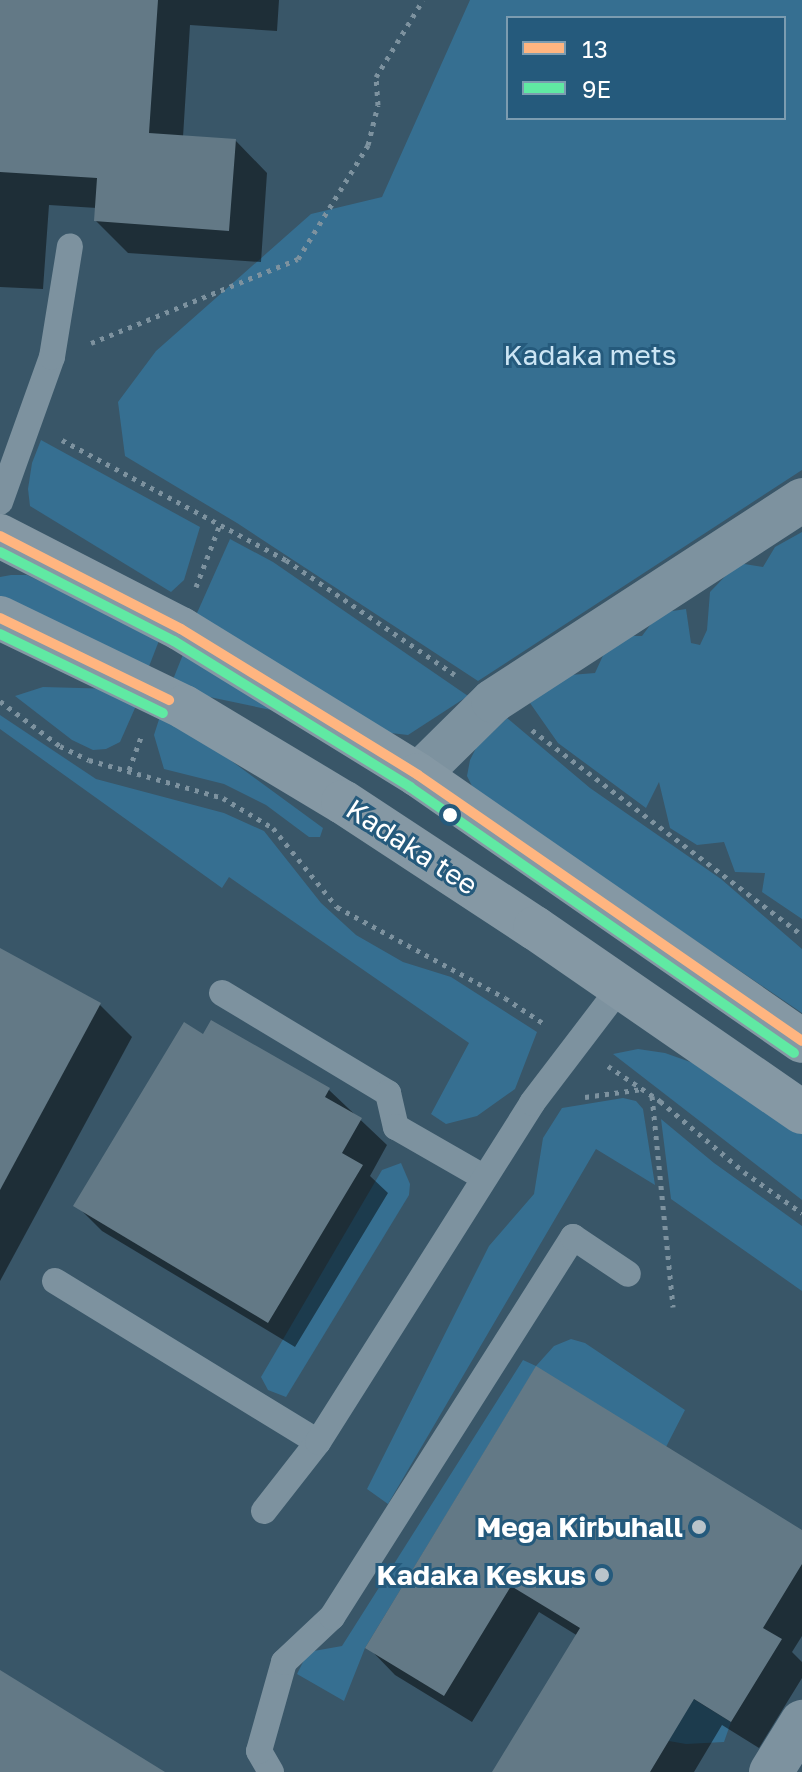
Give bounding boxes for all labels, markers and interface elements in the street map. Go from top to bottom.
legend [506,16,786,120]
text: 13 [582,34,608,63]
text: 9E [582,74,611,103]
park label: Kadaka mets [503,338,677,372]
street label: Kadaka tee [340,792,484,902]
unlabelled marker [442,807,458,823]
place label: Mega Kirbuhall [476,1510,683,1544]
marker: Mega Kirbuhall [690,1518,708,1536]
place label: Kadaka Keskus [377,1558,586,1592]
marker: Kadaka Keskus [593,1566,611,1584]

